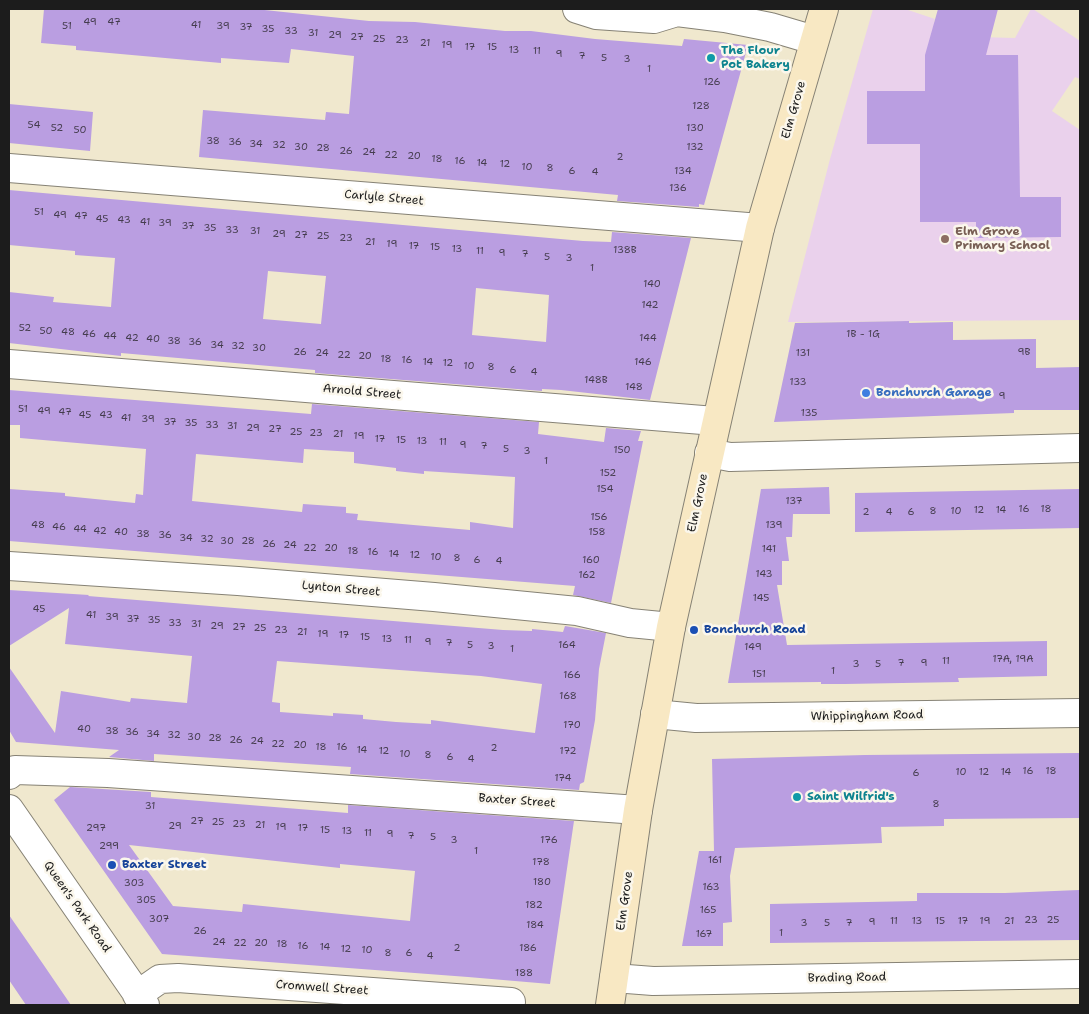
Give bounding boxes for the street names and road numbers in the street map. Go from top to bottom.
street label: Elm Grove [779,79,809,141]
street label: Carlyle Street [344,187,424,209]
street label: Arnold Street [322,381,402,403]
street label: Elm Grove [685,472,711,534]
street label: Lynton Street [301,578,381,600]
street label: Whippingham Road [811,708,923,724]
street label: Baxter Street [478,791,556,811]
street label: Queen's Park Road [40,859,114,955]
street label: Elm Grove [614,870,636,932]
street label: Brading Road [807,970,887,986]
street label: Cromwell Street [275,978,369,998]

